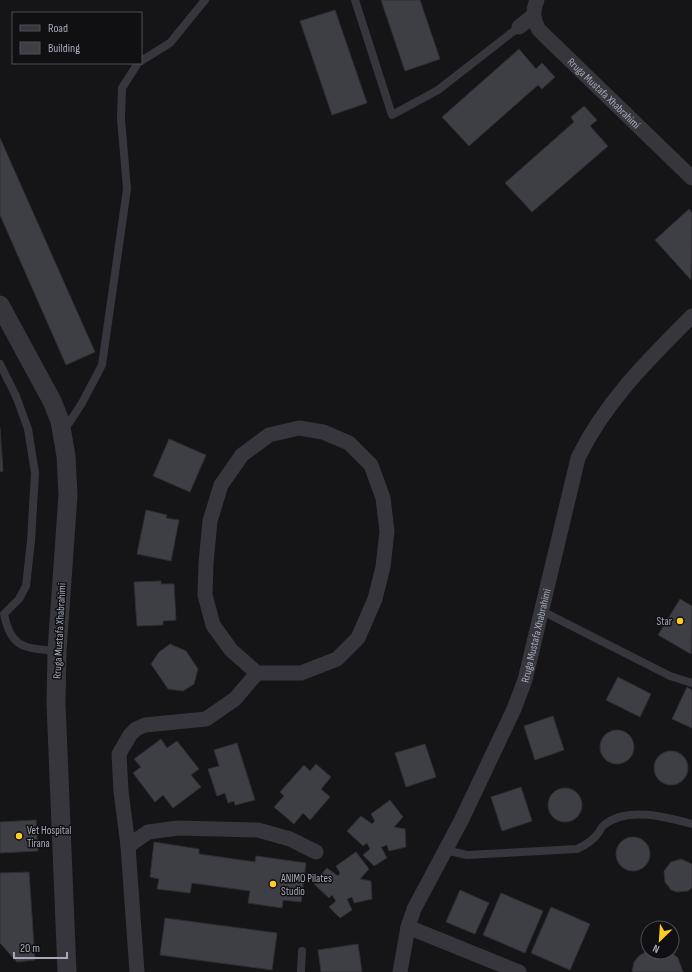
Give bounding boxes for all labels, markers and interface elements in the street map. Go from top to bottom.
legend [12,12,142,64]
text: Road [48,21,68,36]
text: Building [48,41,80,56]
street label: Rruga Mustafa Xhabrahimi [565,55,643,131]
street label: Rruga Mustafa Xhabrahimi [50,583,69,679]
street label: Rruga Mustafa Xhabrahimi [519,587,554,684]
place label: Star [657,615,672,628]
marker: Star [675,616,685,626]
place label: Vet Hospital Tirana [27,824,71,850]
marker: Vet Hospital Tirana [14,831,24,841]
place label: ANIMO Pilates Studio [280,872,332,898]
marker: ANIMO Pilates Studio [268,879,278,889]
north arrow [640,920,680,960]
scale bar [14,934,67,960]
text: 20 m [20,941,40,956]
text: N [650,941,661,956]

